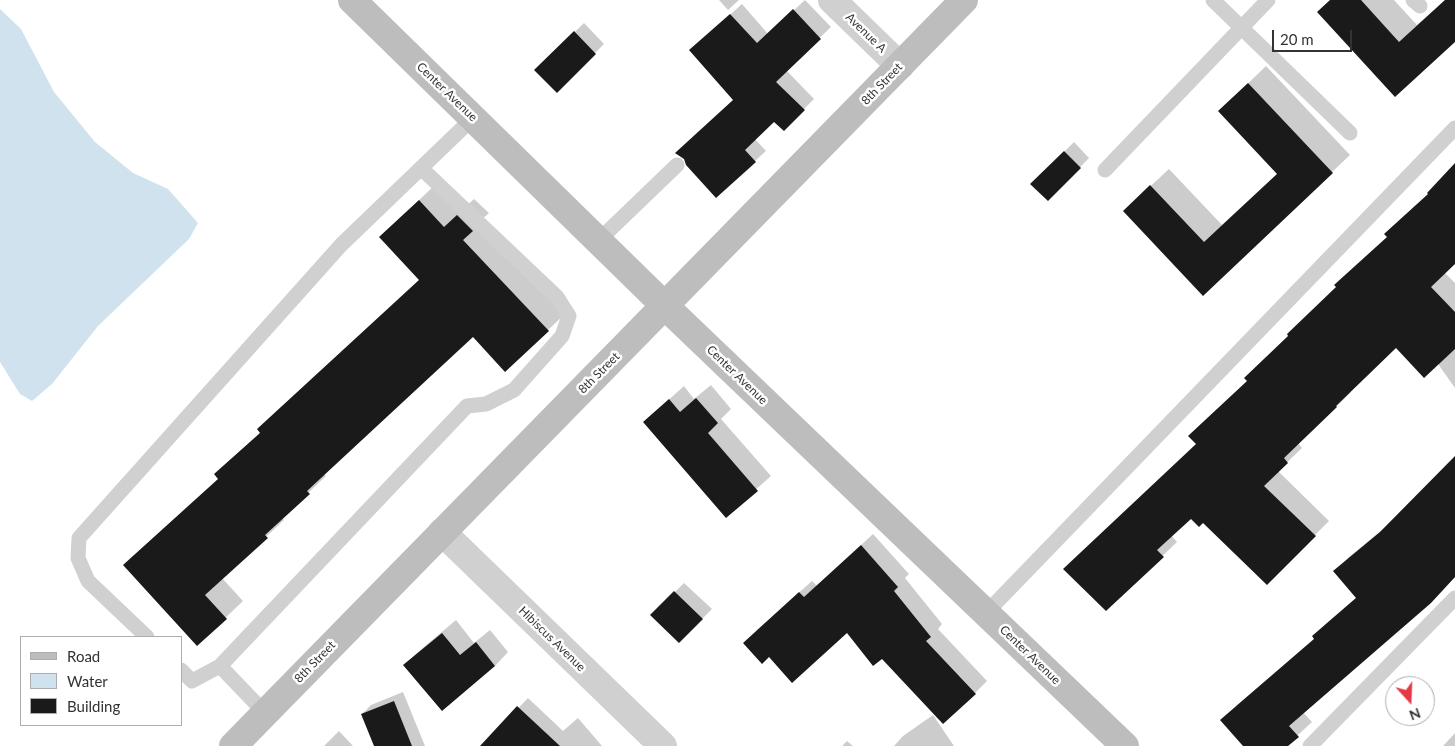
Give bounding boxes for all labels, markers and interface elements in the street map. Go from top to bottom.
street label: Avenue A [843,10,889,56]
scale bar [1275,20,1355,52]
text: 20 m [1280,30,1314,48]
street label: Center Avenue [414,60,480,124]
street label: 8th Street [859,60,905,108]
street label: Center Avenue [704,343,770,407]
street label: 8th Street [575,349,623,397]
street label: Hibiscus Avenue [516,604,588,674]
street label: Center Avenue [997,623,1063,687]
legend [20,636,182,726]
street label: 8th Street [292,638,338,686]
text: Road [67,647,100,665]
text: Water [67,672,108,690]
north arrow [1385,676,1435,726]
text: Building [67,697,120,715]
text: N [1407,705,1423,724]

